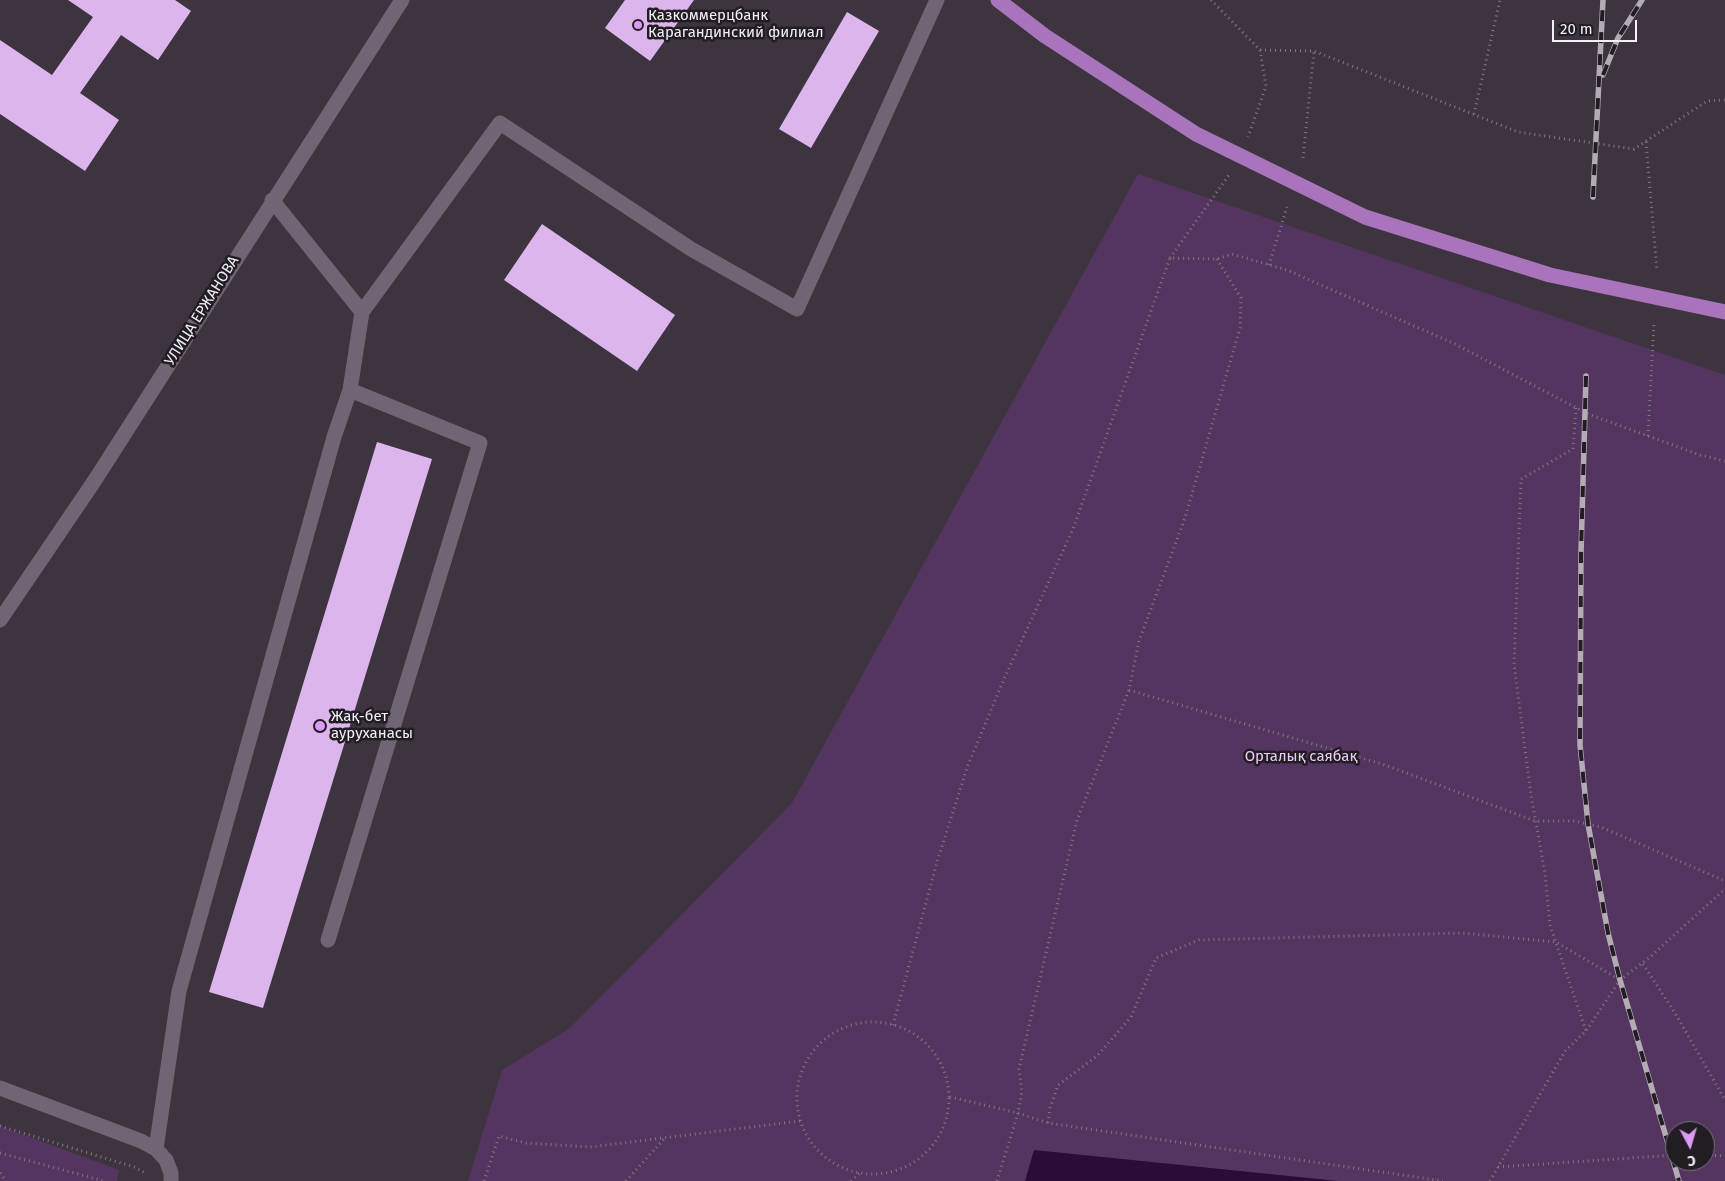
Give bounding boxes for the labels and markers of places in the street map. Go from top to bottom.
place label: Казкоммерцбанк Карагандинский филиал [648,7,824,42]
marker: Казкоммерцбанк Карагандинский филиал [632,19,644,31]
place label: Жақ-бет ауруханасы [331,708,413,743]
marker: Жақ-бет ауруханасы [313,719,327,733]

